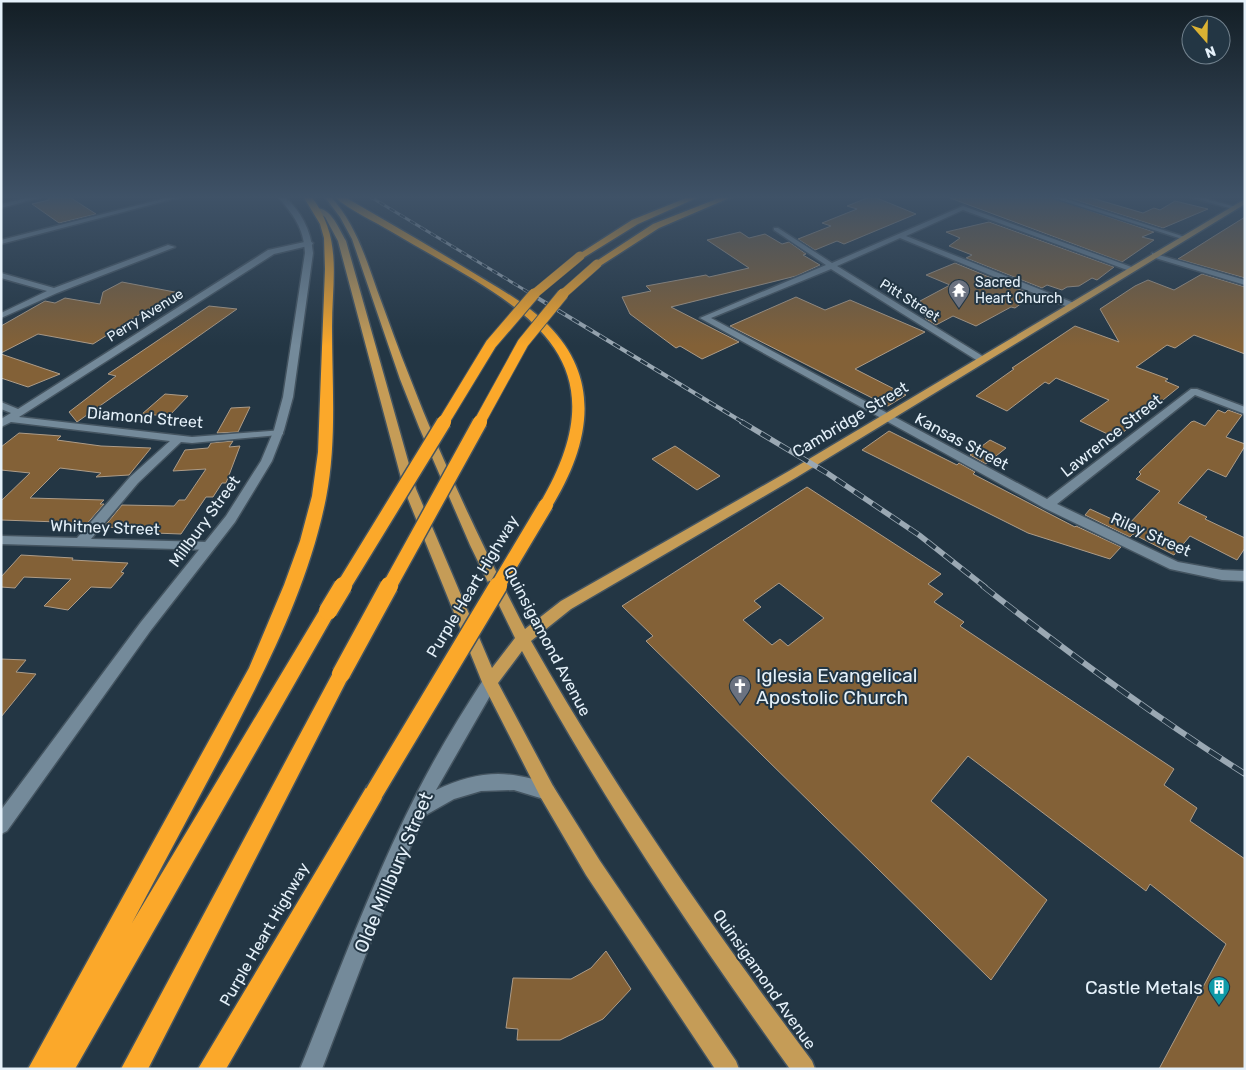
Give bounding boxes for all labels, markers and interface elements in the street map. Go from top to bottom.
north arrow [1181,15,1231,65]
text: N [1203,42,1218,61]
place label: Sacred Heart Church [975,274,1063,307]
street label: Pitt Street [877,275,943,326]
temple icon: Sacred Heart Church [947,278,971,309]
street label: Perry Avenue [104,285,187,346]
street label: Cambridge Street [789,377,911,461]
street label: Lawrence Street [1057,390,1166,481]
street label: Diamond Street [86,403,204,432]
street label: Kansas Street [912,409,1012,474]
street label: Millbury Street [165,472,244,571]
street label: Riley Street [1108,508,1194,561]
street label: Purple Heart Highway [422,512,522,661]
street label: Whitney Street [50,516,160,539]
street label: Quinsigamond Avenue [500,563,595,719]
place label: Iglesia Evangelical Apostolic Church [756,664,917,709]
church icon: Iglesia Evangelical Apostolic Church [728,674,752,705]
street label: Olde Millbury Street [349,788,438,956]
street label: Purple Heart Highway [216,859,313,1009]
street label: Quinsigamond Avenue [709,906,820,1053]
building icon: Castle Metals [1207,975,1231,1006]
place label: Castle Metals [1085,976,1203,999]

